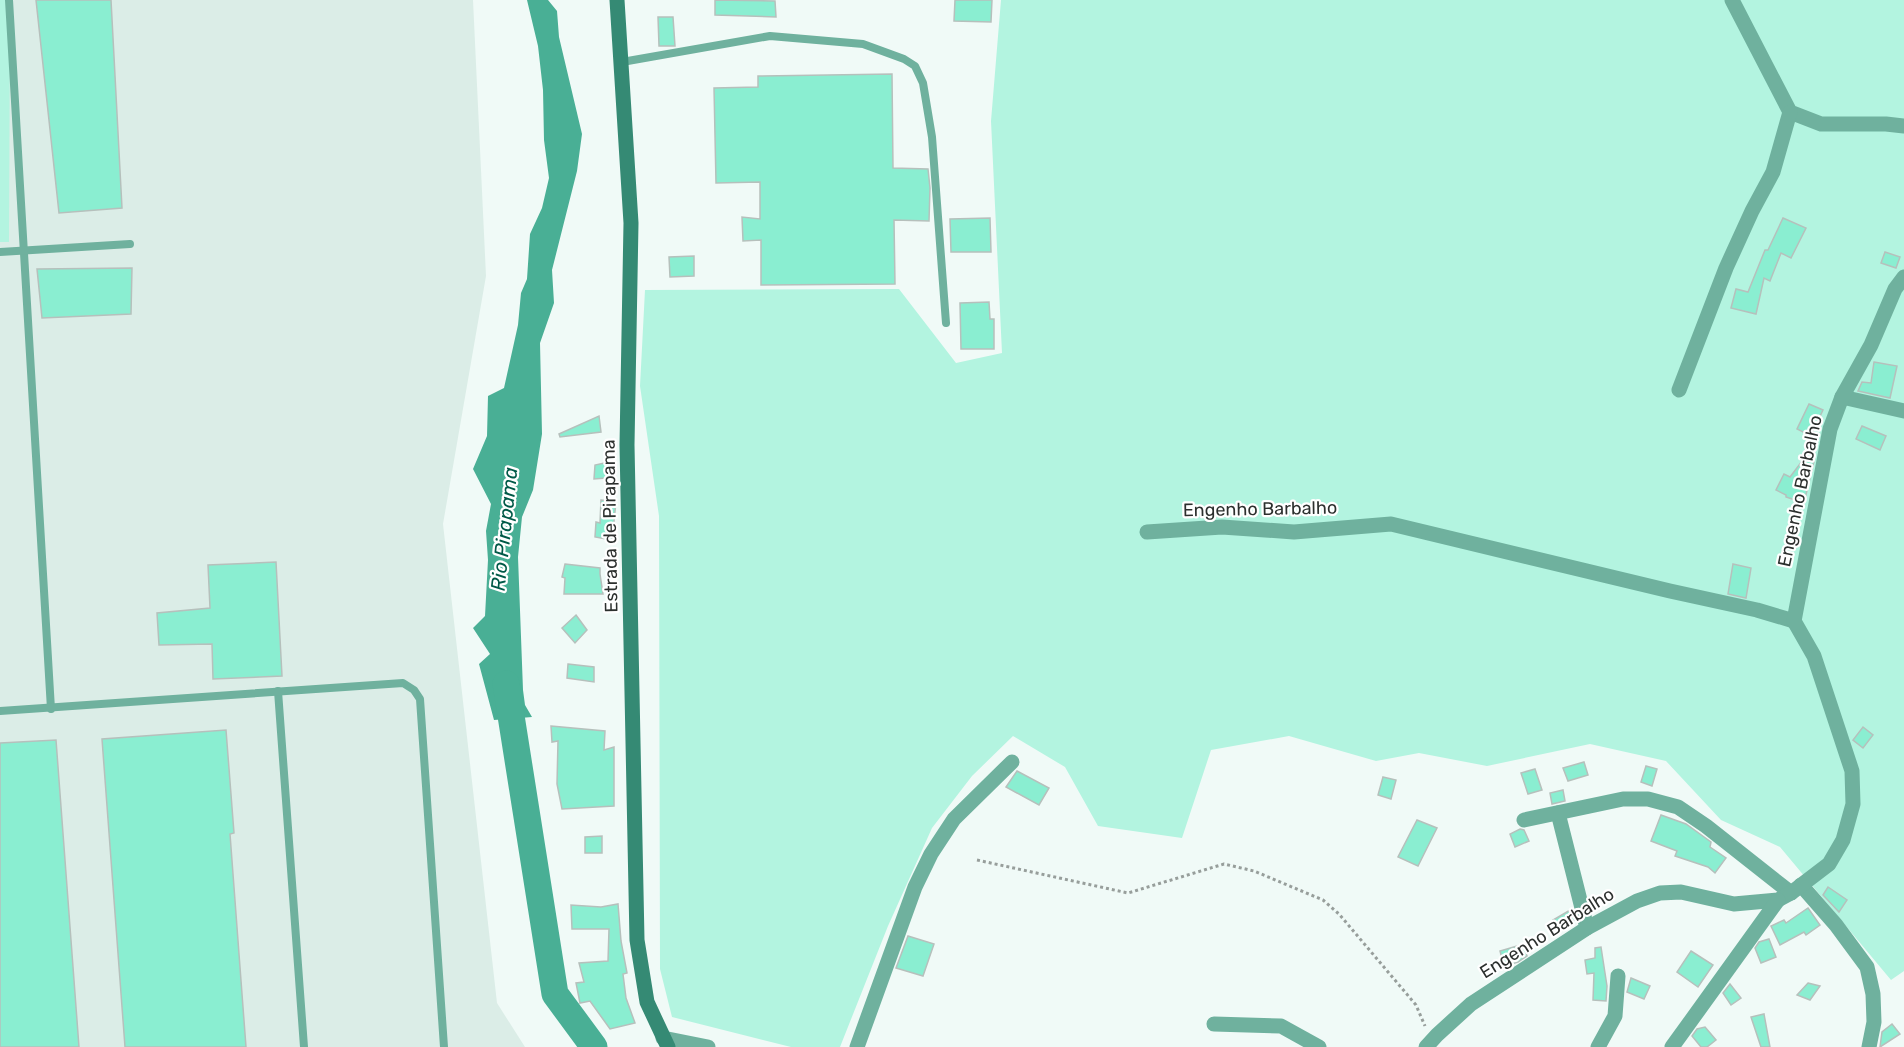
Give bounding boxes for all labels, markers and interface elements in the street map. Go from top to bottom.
street label: Engenho Barbalho [1773,413,1827,569]
street label: Estrada de Pirapama [597,439,623,613]
water label: Rio Pirapama [486,466,522,592]
street label: Engenho Barbalho [1183,497,1337,521]
street label: Engenho Barbalho [1476,883,1618,983]

